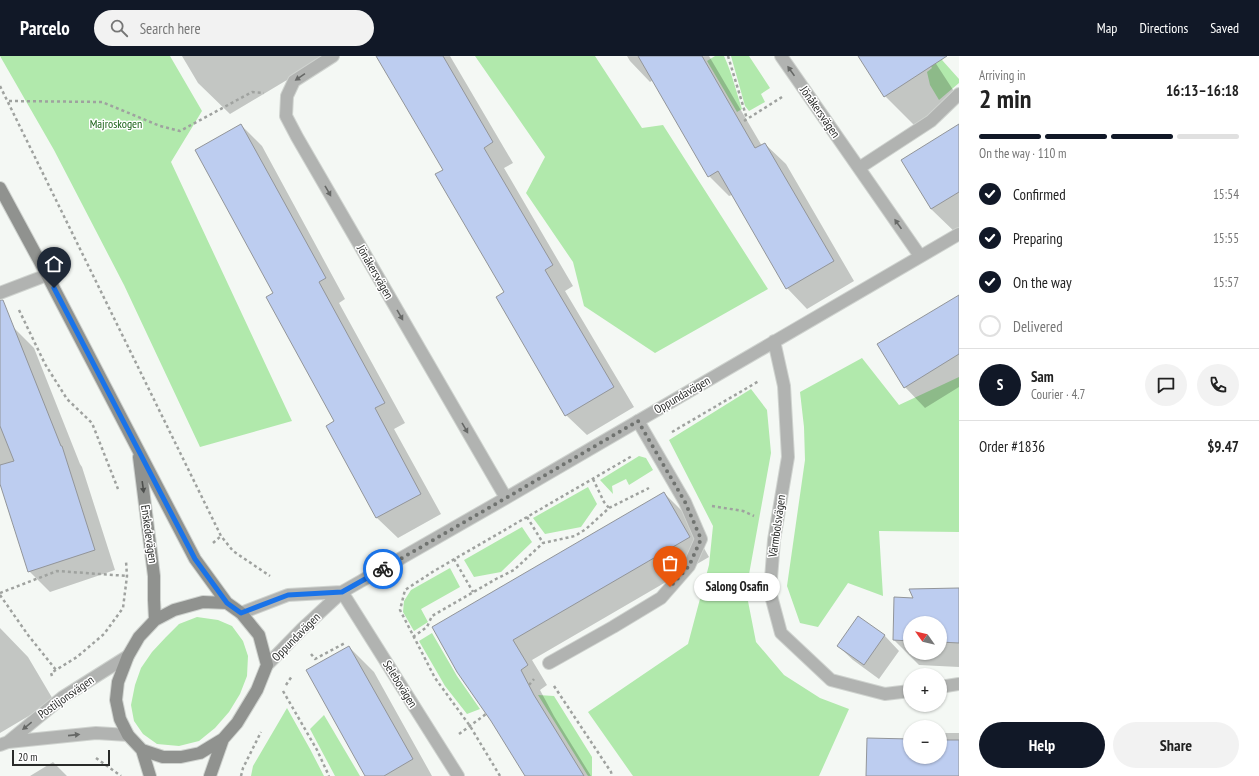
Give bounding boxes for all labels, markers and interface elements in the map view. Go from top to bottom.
search box [94,10,374,46]
text: Parcelo [20,16,70,40]
icon: search [108,17,130,39]
text: Search here [140,19,201,38]
text: Map [1097,19,1117,37]
text: Directions [1139,19,1188,37]
text: Saved [1210,19,1239,37]
one-way arrow [787,66,795,77]
text: Arriving in [979,67,1026,84]
one-way arrow [295,73,305,81]
text: 16:13–16:18 [1166,81,1239,100]
street label: Jönåkersvägen [797,82,844,141]
text: 2 min [979,82,1032,115]
park label: Majroskogen [90,116,142,131]
text: On the way · 110 m [979,145,1066,162]
icon: check [979,183,1001,205]
one-way arrow [325,185,332,197]
text: Confirmed [1013,185,1066,204]
text: 15:54 [1213,186,1239,203]
one-way arrow [894,219,902,229]
icon: check [979,227,1001,249]
text: Preparing [1013,229,1063,248]
text: 15:55 [1213,230,1239,247]
street label: Jönåkersvägen [353,241,397,301]
pin [37,247,71,288]
icon: home [43,253,65,275]
icon: check [979,271,1001,293]
text: On the way [1013,273,1072,292]
text: 15:57 [1213,274,1239,291]
one-way arrow [397,309,404,321]
text: Delivered [1013,317,1063,336]
button: chat [1145,364,1187,406]
button: phone [1197,364,1239,406]
text: Sam [1031,367,1054,386]
street label: Oppundavägen [651,372,713,417]
text: S [997,375,1003,394]
text: Courier · 4.7 [1031,386,1085,403]
one-way arrow [462,422,469,434]
text: Order #1836 [979,437,1045,456]
text: $9.47 [1207,437,1239,456]
one-way arrow [139,480,146,493]
street label: Värmbolsvägen [765,494,788,559]
street label: Enskedevägen [138,504,161,564]
pin [653,546,687,587]
courier [363,549,403,589]
icon: bag [659,552,681,574]
icon: bike [372,558,394,580]
callout: Salong Osafin [694,573,780,601]
text: Salong Osafin [705,578,769,595]
street label: Oppundavägen [268,609,323,664]
north arrow [903,616,947,660]
map controls [903,616,947,764]
street label: Selebovägen [380,657,421,710]
button: + [903,668,947,712]
street label: Postiljonsvägen [35,672,97,721]
button: − [903,720,947,764]
one-way arrow [22,722,32,731]
button: Help [979,722,1105,768]
button: Share [1113,722,1239,768]
one-way arrow [68,732,80,739]
scale bar [12,748,110,767]
text: 20 m [18,750,37,764]

